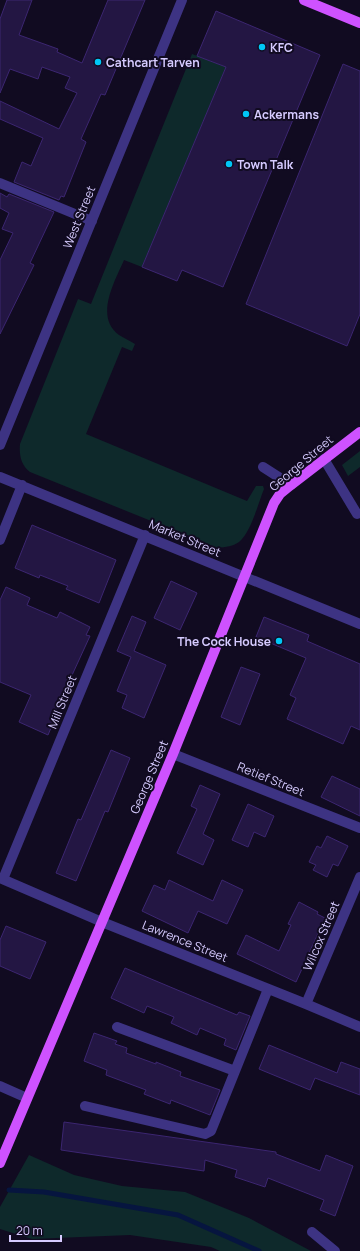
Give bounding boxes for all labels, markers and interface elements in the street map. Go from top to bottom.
place label: KFC [270,39,293,56]
marker: KFC [257,42,267,52]
place label: Cathcart Tarven [106,54,200,71]
marker: Cathcart Tarven [93,57,103,67]
place label: Ackermans [254,106,320,123]
marker: Ackermans [241,109,251,119]
place label: Town Talk [237,156,294,173]
marker: Town Talk [224,159,234,169]
street label: West Street [59,183,99,251]
street label: George Street [265,431,337,495]
street label: Market Street [147,515,224,561]
place label: The Cock House [177,633,271,650]
marker: The Cock House [274,636,284,646]
street label: Mill Street [44,673,80,731]
street label: George Street [126,737,172,816]
street label: Retief Street [235,758,307,800]
street label: Wilcox Street [299,898,343,973]
street label: Lawrence Street [140,916,231,966]
scale bar [10,1217,61,1243]
text: 20 m [16,1222,43,1239]

